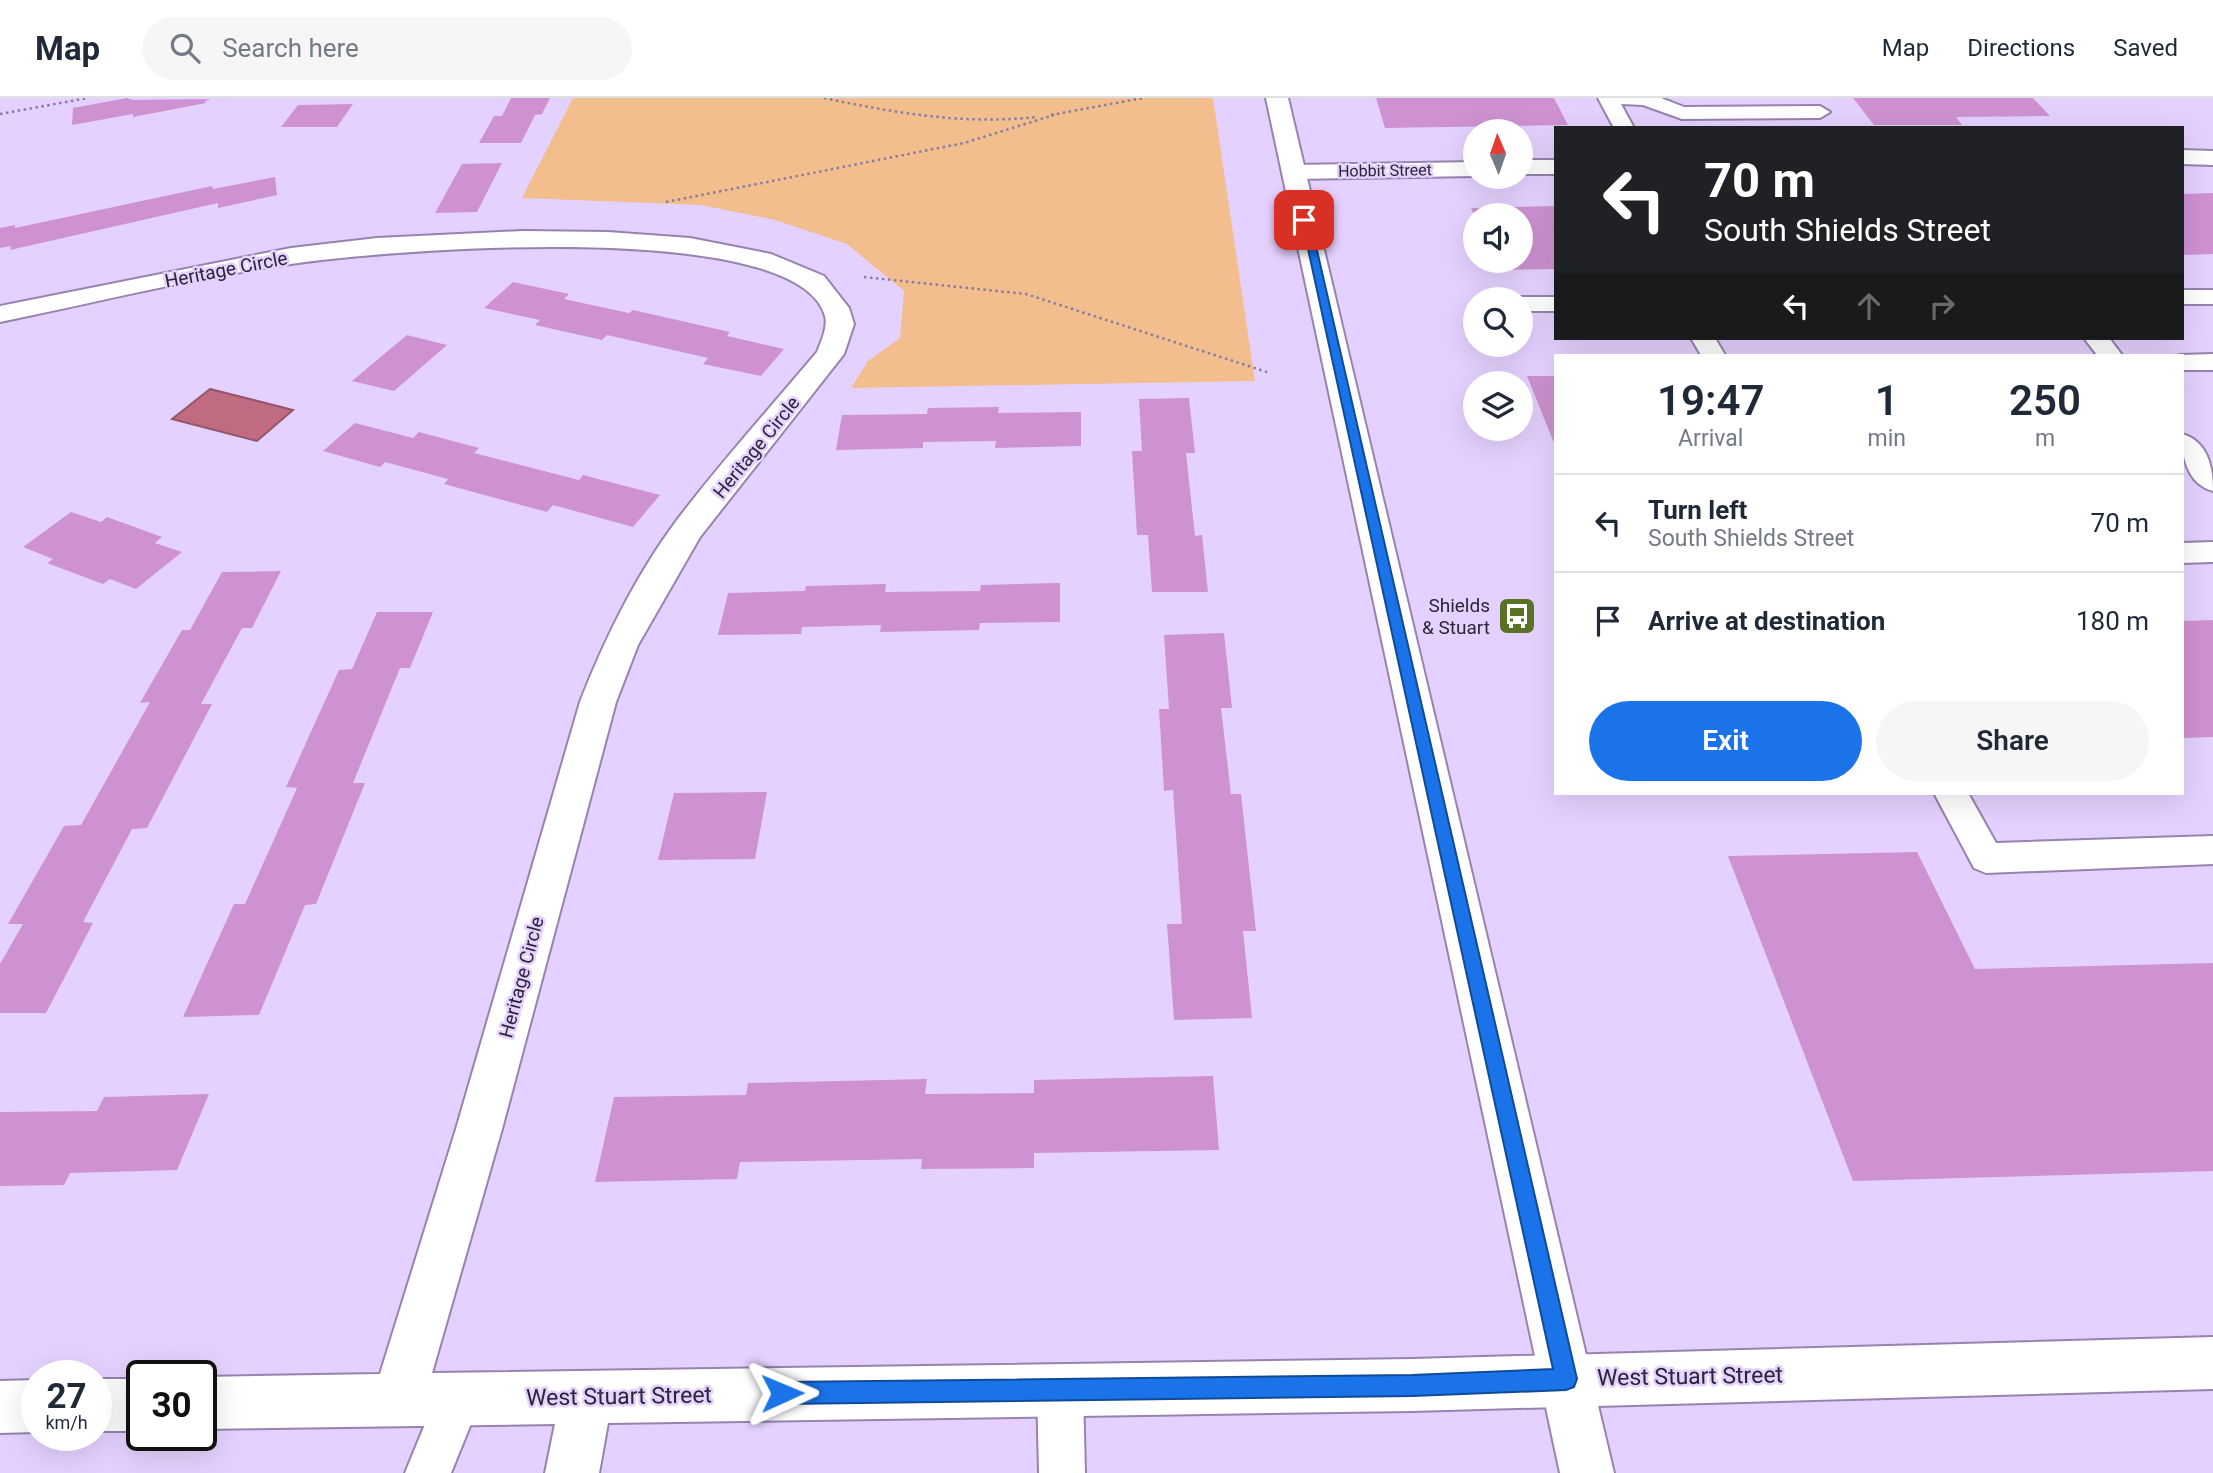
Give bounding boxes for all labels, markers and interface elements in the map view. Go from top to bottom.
search box [142,17,632,80]
text: Map [35,29,100,68]
icon: search [166,29,204,67]
text: Search here [222,33,359,63]
text: Map [1882,34,1929,62]
text: Directions [1967,34,2075,62]
text: Saved [2113,34,2178,62]
north arrow [1463,119,1533,189]
map controls [1463,119,1533,441]
text: 70 m [1704,152,1815,209]
icon: left [1589,154,1680,245]
street label: Hobbit Street [1338,160,1432,181]
pin [1274,190,1334,250]
icon: arrive [1285,201,1323,239]
button: sound [1463,203,1533,273]
text: South Shields Street [1704,211,1991,249]
street label: Heritage Circle [163,246,289,293]
button: search [1463,287,1533,357]
icon: left [1777,287,1815,325]
icon: ahead [1850,287,1888,325]
icon: right [1923,287,1961,325]
button: layers [1463,371,1533,441]
text: 19:47 [1657,376,1764,425]
text: 1 [1875,376,1899,425]
text: 250 [2009,376,2081,425]
street label: Heritage Circle [708,392,805,503]
text: Arrival [1678,425,1743,452]
text: min [1867,425,1906,452]
text: m [2035,425,2055,452]
text: Turn left [1648,495,1747,525]
icon: left [1589,504,1627,542]
text: 70 m [2091,508,2149,538]
text: South Shields Street [1648,525,1854,552]
place label: Shields & Stuart [1422,594,1490,639]
bus stop icon: Shields & Stuart [1496,595,1538,637]
icon: arrive [1589,602,1627,640]
text: Arrive at destination [1648,606,1885,636]
text: 180 m [2076,606,2149,636]
button: Exit [1589,701,1862,781]
button: Share [1876,701,2149,781]
street label: Heritage Circle [494,914,549,1040]
position arrow [745,1356,819,1430]
speed limit sign: 30 [126,1360,217,1451]
street label: West Stuart Street [1597,1361,1783,1392]
text: 27 [46,1376,87,1417]
street label: West Stuart Street [526,1381,712,1412]
text: km/h [45,1412,88,1433]

